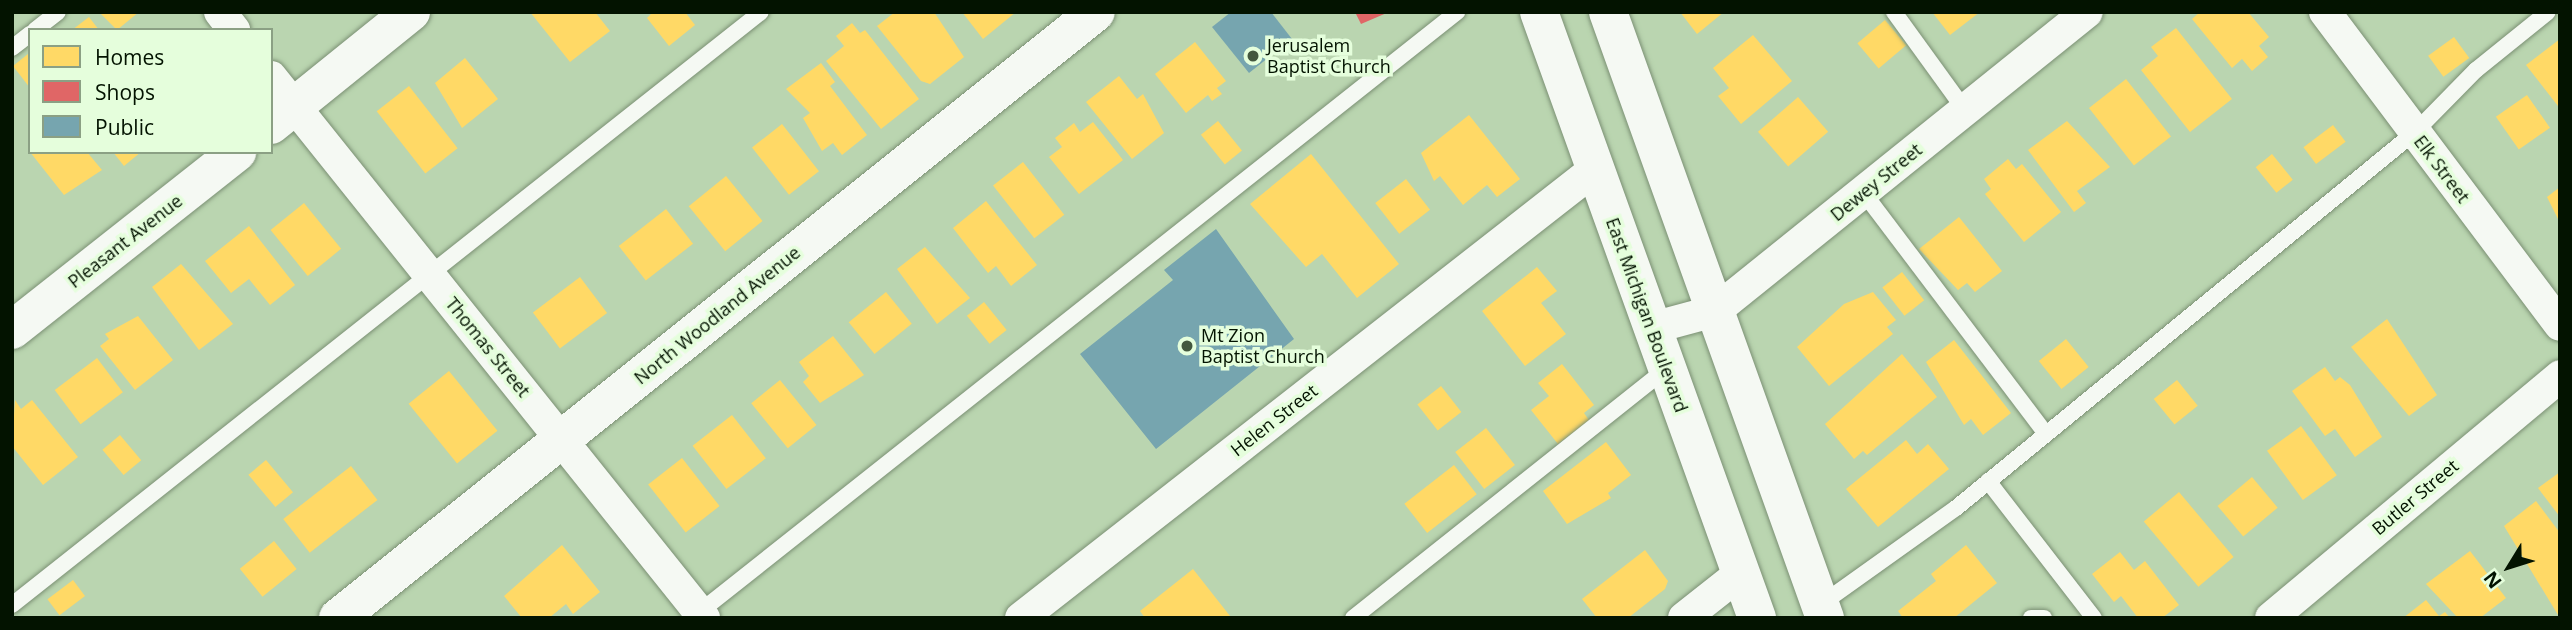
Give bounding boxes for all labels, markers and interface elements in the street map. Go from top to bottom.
legend [28,28,273,154]
place label: Jerusalem Baptist Church [1267,35,1391,78]
text: Homes [95,43,164,71]
marker: Jerusalem Baptist Church [1245,48,1261,64]
text: Shops [95,78,155,106]
text: Public [95,113,154,141]
street label: Elk Street [2410,131,2474,207]
street label: Dewey Street [1826,139,1926,225]
street label: Pleasant Avenue [64,190,186,292]
street label: East Michigan Boulevard [1602,215,1692,415]
street label: North Woodland Avenue [630,241,804,389]
street label: Thomas Street [441,293,535,401]
place label: Mt Zion Baptist Church [1201,325,1325,368]
marker: Mt Zion Baptist Church [1179,338,1195,354]
street label: Helen Street [1226,379,1322,461]
street label: Butler Street [2367,455,2463,539]
north arrow [2474,532,2544,602]
text: N [2477,566,2507,594]

